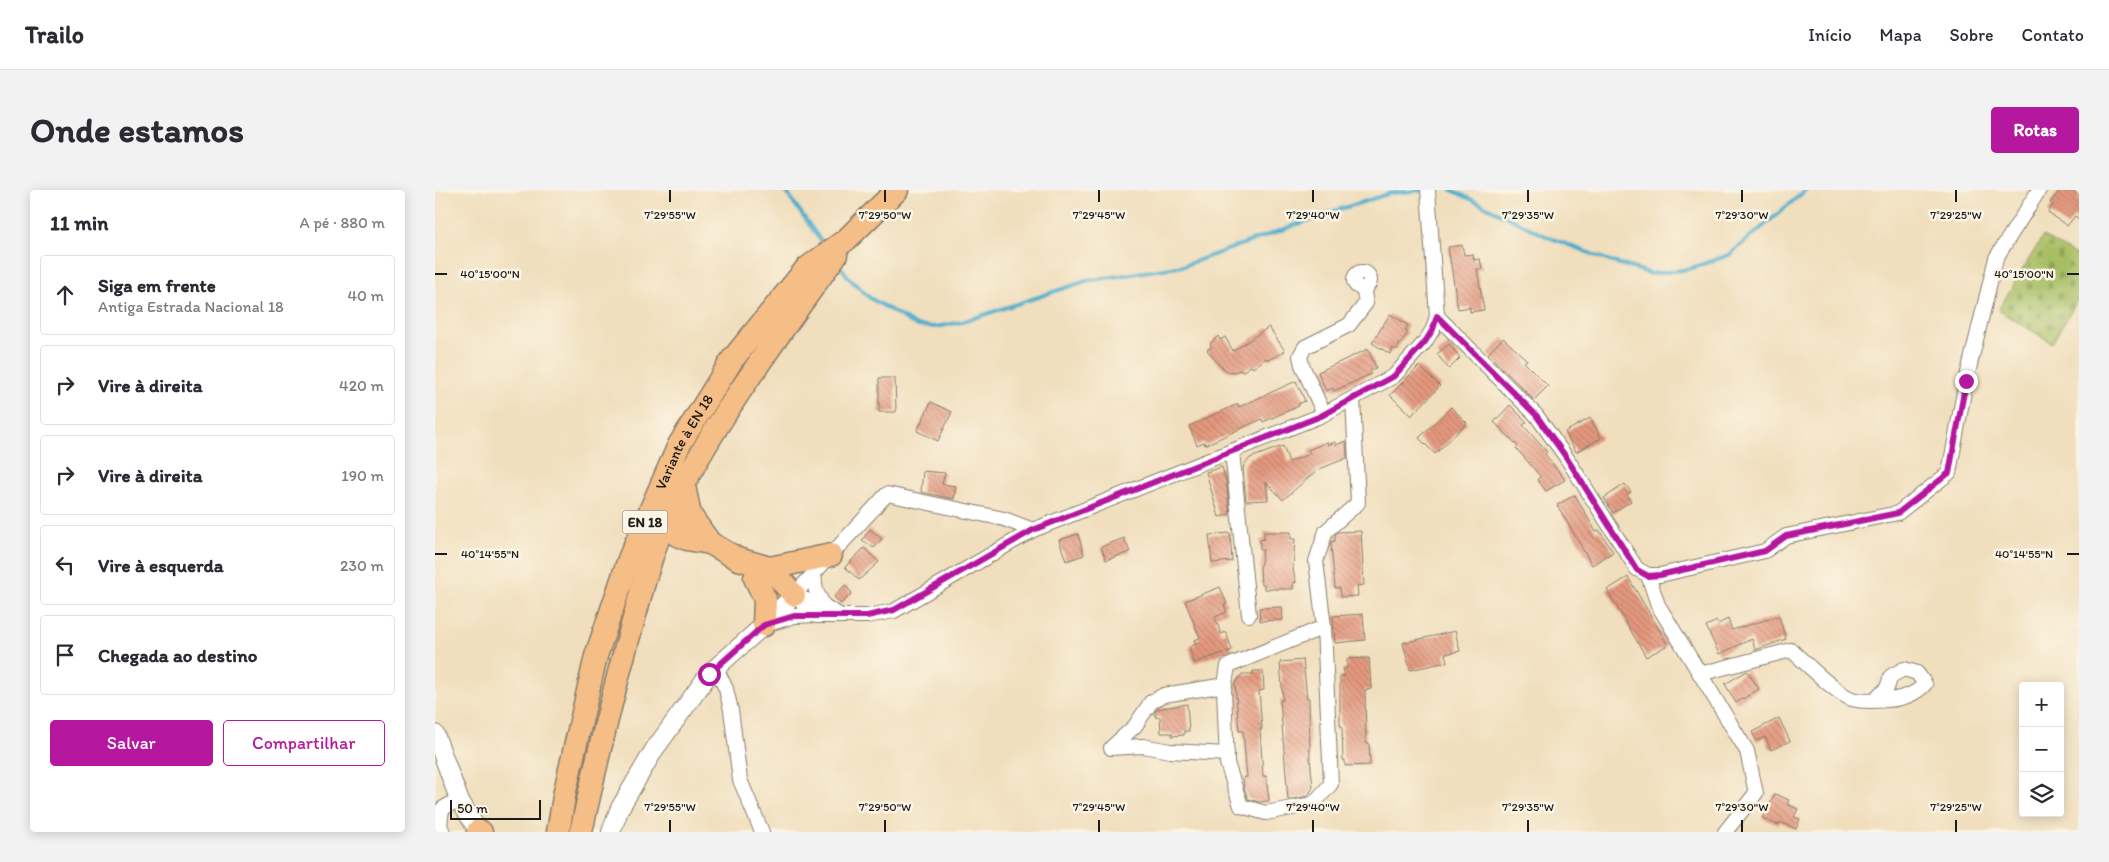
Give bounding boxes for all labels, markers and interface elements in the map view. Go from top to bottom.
text: Trailo [25,20,84,49]
text: Início [1808,24,1852,46]
text: Mapa [1880,24,1922,46]
text: Sobre [1950,24,1994,46]
text: Contato [2022,24,2084,46]
button: Rotas [1991,107,2079,153]
text: Onde estamos [30,109,244,151]
text: 7°29'55"W [644,208,696,222]
text: 7°29'50"W [859,208,911,222]
text: 7°29'45"W [1073,208,1125,222]
text: 7°29'40"W [1286,208,1340,222]
text: 7°29'35"W [1502,208,1554,222]
text: 7°29'30"W [1716,208,1768,222]
text: 7°29'25"W [1930,208,1982,222]
text: 11 min [50,210,108,235]
text: A pé · 880 m [300,213,385,232]
text: 40°15'00"N [460,267,520,281]
text: 40°15'00"N [1994,267,2054,281]
text: Siga em frente [98,274,216,297]
icon: ahead [51,281,79,309]
text: 40 m [347,286,384,305]
text: Antiga Estrada Nacional 18 [98,297,284,316]
route end [1955,370,1978,393]
icon: right [51,371,79,399]
text: Vire à direita [98,374,203,397]
text: 420 m [339,376,384,395]
street label: Variante à EN 18 [651,391,717,493]
icon: right [51,461,79,489]
text: Vire à direita [98,464,203,487]
text: 190 m [341,466,384,485]
road number: EN 18 [623,511,667,534]
text: 40°14'55"N [461,547,519,561]
text: 40°14'55"N [1995,547,2053,561]
icon: left [51,551,79,579]
text: Vire à esquerda [98,554,224,577]
text: 230 m [340,556,384,575]
icon: arrive [51,641,79,669]
text: Chegada ao destino [98,644,257,667]
route start [698,663,721,686]
map controls [2019,682,2064,817]
button: + [2019,682,2064,727]
button: Salvar [50,720,213,766]
button: Compartilhar [223,720,385,766]
button: − [2019,727,2064,772]
button: layers [2019,772,2064,817]
scale bar [450,797,541,820]
text: 50 m [457,800,488,817]
text: 7°29'55"W [644,800,696,814]
text: 7°29'50"W [859,800,911,814]
text: 7°29'45"W [1073,800,1125,814]
text: 7°29'40"W [1286,800,1340,814]
text: 7°29'35"W [1502,800,1554,814]
text: 7°29'30"W [1716,800,1768,814]
text: 7°29'25"W [1930,800,1982,814]

